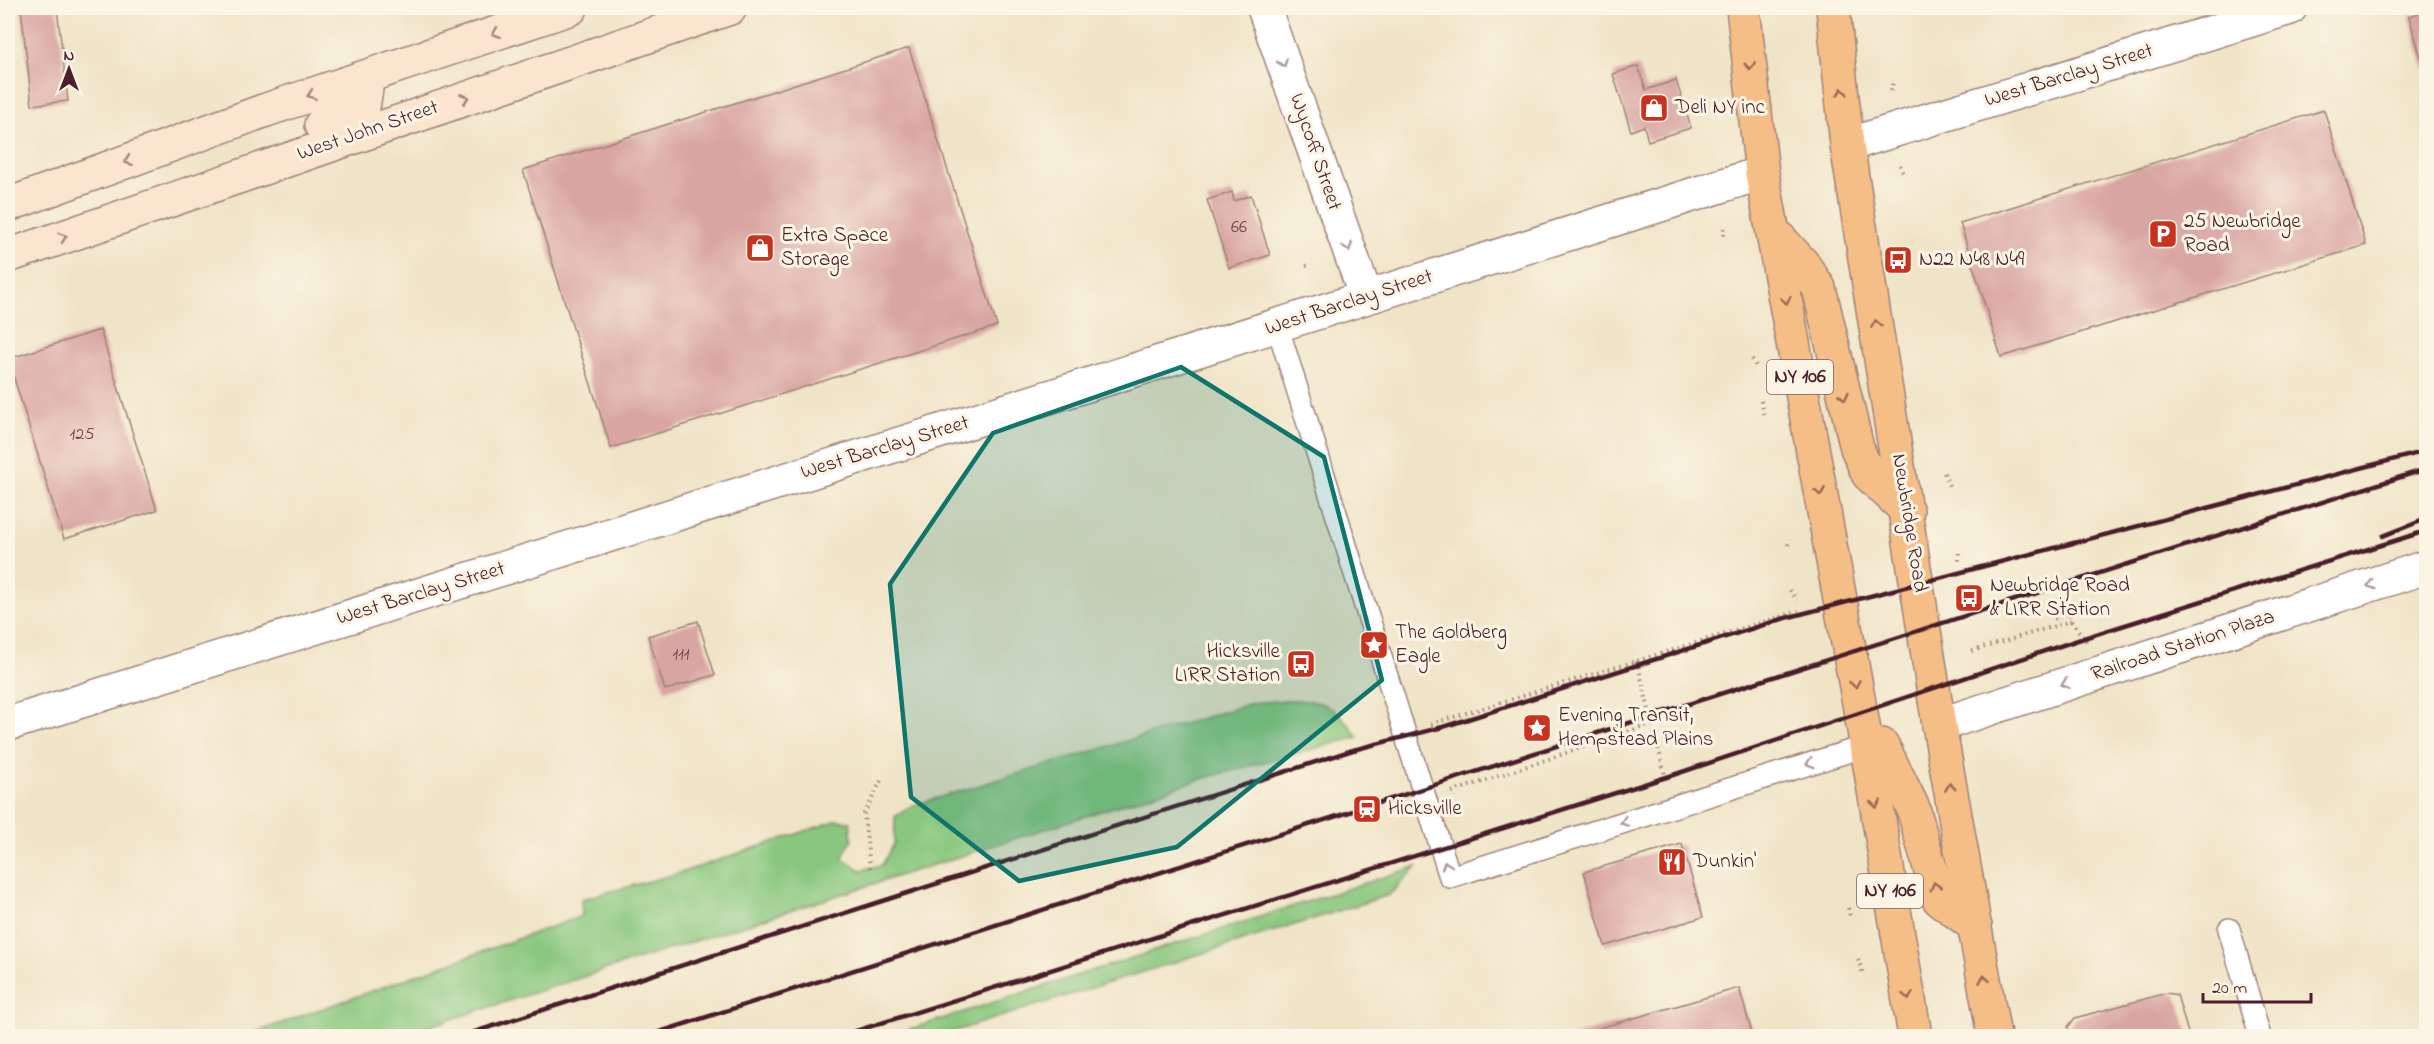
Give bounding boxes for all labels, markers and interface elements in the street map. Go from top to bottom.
one-way arrow [491,26,502,38]
street label: West Barclay Street [1981,36,2158,118]
north arrow [39,39,99,99]
text: N [64,44,75,68]
one-way arrow [1276,57,1289,68]
one-way arrow [1743,61,1756,70]
one-way arrow [1836,87,1849,96]
one-way arrow [306,88,317,100]
street label: Wycoff Street [1279,89,1349,215]
one-way arrow [459,92,470,105]
shop icon: Deli NY inc [1638,92,1670,124]
street label: West John Street [293,93,443,169]
place label: Deli NY inc [1674,93,1766,123]
one-way arrow [123,153,134,166]
place label: 25 Newbridge Road [2184,207,2301,261]
house number: 66 [1231,215,1247,241]
parking icon: 25 Newbridge Road [2147,218,2179,250]
place label: Extra Space Storage [781,221,889,277]
one-way arrow [57,231,68,244]
shop icon: Extra Space Storage [744,232,776,264]
one-way arrow [1340,241,1353,252]
bus stop icon: N22 N48 N49 [1882,244,1914,276]
place label: N22 N48 N49 [1919,245,2025,275]
street label: West Barclay Street [1261,262,1437,346]
one-way arrow [1779,295,1791,305]
one-way arrow [1870,319,1883,329]
road number: NY 106 [1767,360,1833,394]
one-way arrow [1837,391,1850,401]
street label: West Barclay Street [797,408,974,490]
house number: 125 [70,422,94,448]
street label: Newbridge Road [1881,452,1935,595]
one-way arrow [1813,486,1826,496]
street label: West Barclay Street [333,554,510,636]
place label: Newbridge Road & LIRR Station [1990,571,2130,625]
one-way arrow [2366,578,2377,591]
bus stop icon: Newbridge Road & LIRR Station [1953,582,1985,614]
street label: Railroad Station Plaza [2087,602,2279,690]
place label: The Goldberg Eagle [1395,618,1507,674]
place icon: The Goldberg Eagle [1358,629,1390,661]
place label: Hicksville LIRR Station [1175,637,1281,691]
house number: 111 [672,642,690,668]
bus stop icon: Hicksville LIRR Station [1285,648,1317,680]
one-way arrow [2060,677,2071,689]
one-way arrow [1848,678,1861,688]
place label: Evening Transit, Hempstead Plains [1558,701,1713,755]
place icon: Evening Transit, Hempstead Plains [1521,712,1553,744]
one-way arrow [1805,756,1816,769]
one-way arrow [1944,782,1956,792]
station icon: Hicksville [1351,793,1383,825]
place label: Hicksville [1388,794,1462,824]
one-way arrow [1869,799,1881,808]
one-way arrow [1619,815,1630,827]
restaurant icon: Dunkin' [1656,846,1688,878]
place label: Dunkin' [1692,847,1756,877]
one-way arrow [1441,860,1454,871]
road number: NY 106 [1857,874,1923,908]
one-way arrow [1930,881,1942,892]
scale bar [2203,966,2311,1004]
one-way arrow [1978,974,1991,984]
text: 20 m [2212,976,2247,1002]
one-way arrow [1901,990,1914,1000]

